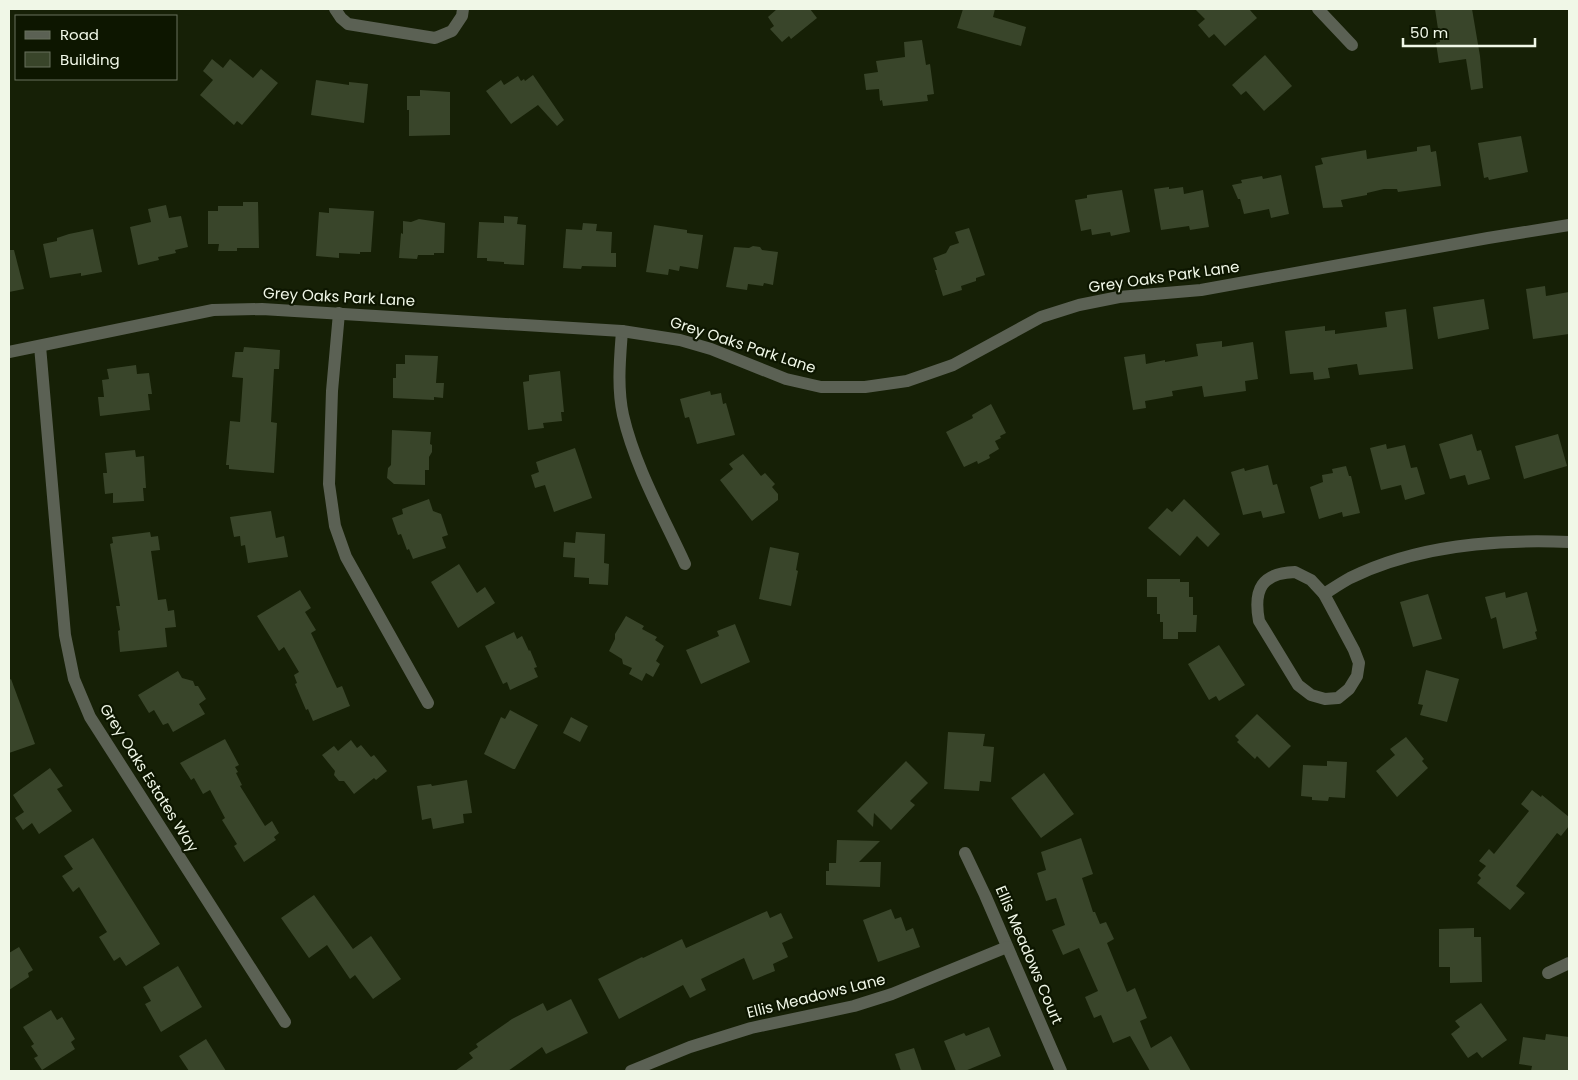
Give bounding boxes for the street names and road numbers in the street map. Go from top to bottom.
street label: Grey Oaks Park Lane [1087,256,1241,297]
street label: Grey Oaks Park Lane [262,282,416,311]
street label: Grey Oaks Park Lane [668,311,819,378]
street label: Grey Oaks Estates Way [95,699,204,856]
street label: Ellis Meadows Court [991,882,1068,1027]
street label: Ellis Meadows Lane [744,968,887,1023]

